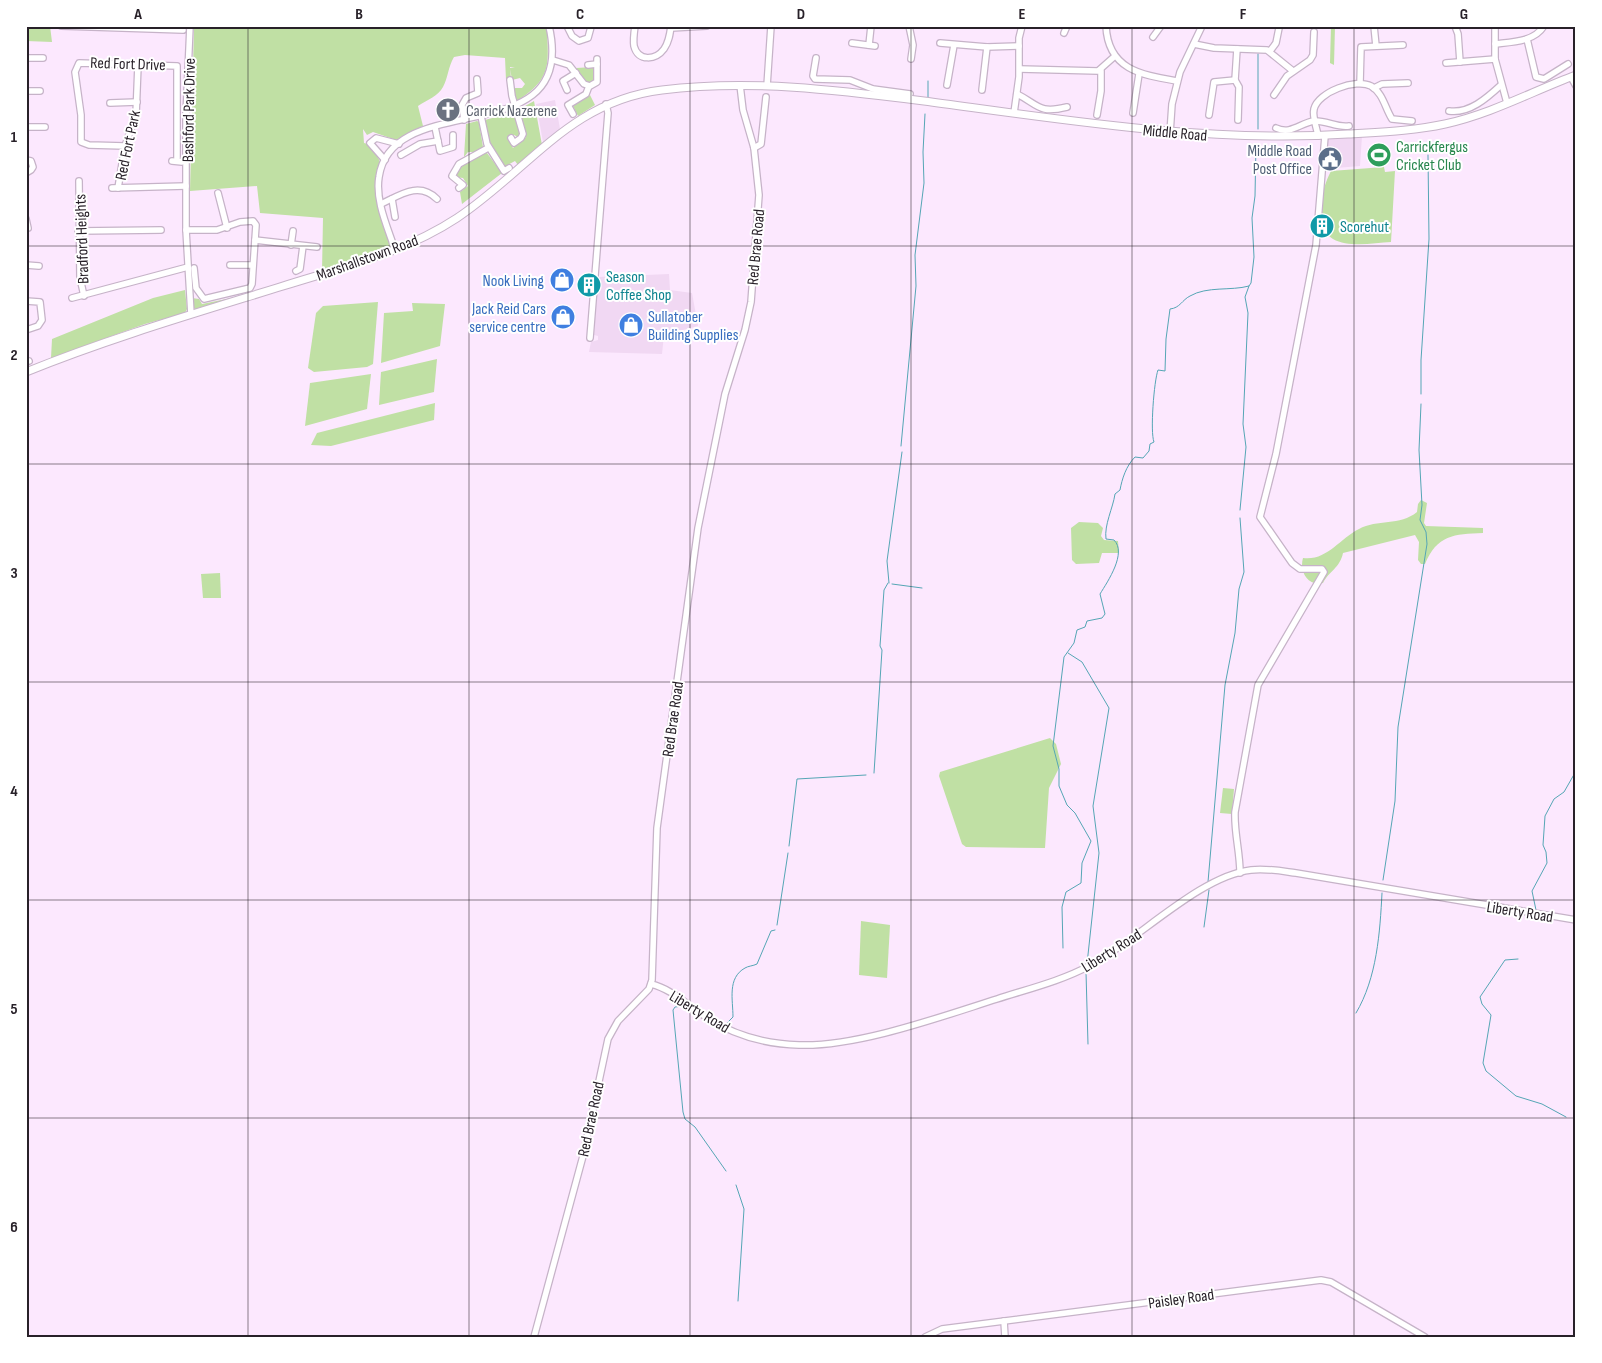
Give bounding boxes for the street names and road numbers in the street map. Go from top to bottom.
street label: Red Fort Drive [90,54,166,75]
street label: Bashford Park Drive [179,58,200,162]
street label: Red Fort Park [112,109,145,182]
street label: Middle Road [1142,121,1208,146]
street label: Bradford Heights [71,193,94,284]
street label: Red Brae Road [744,208,769,286]
street label: Marshallstown Road [314,231,421,286]
street label: Red Brae Road [659,680,688,758]
street label: Liberty Road [1485,898,1554,927]
street label: Liberty Road [1078,925,1145,977]
street label: Liberty Road [666,987,733,1038]
street label: Red Brae Road [574,1080,609,1159]
street label: Paisley Road [1147,1285,1215,1313]

